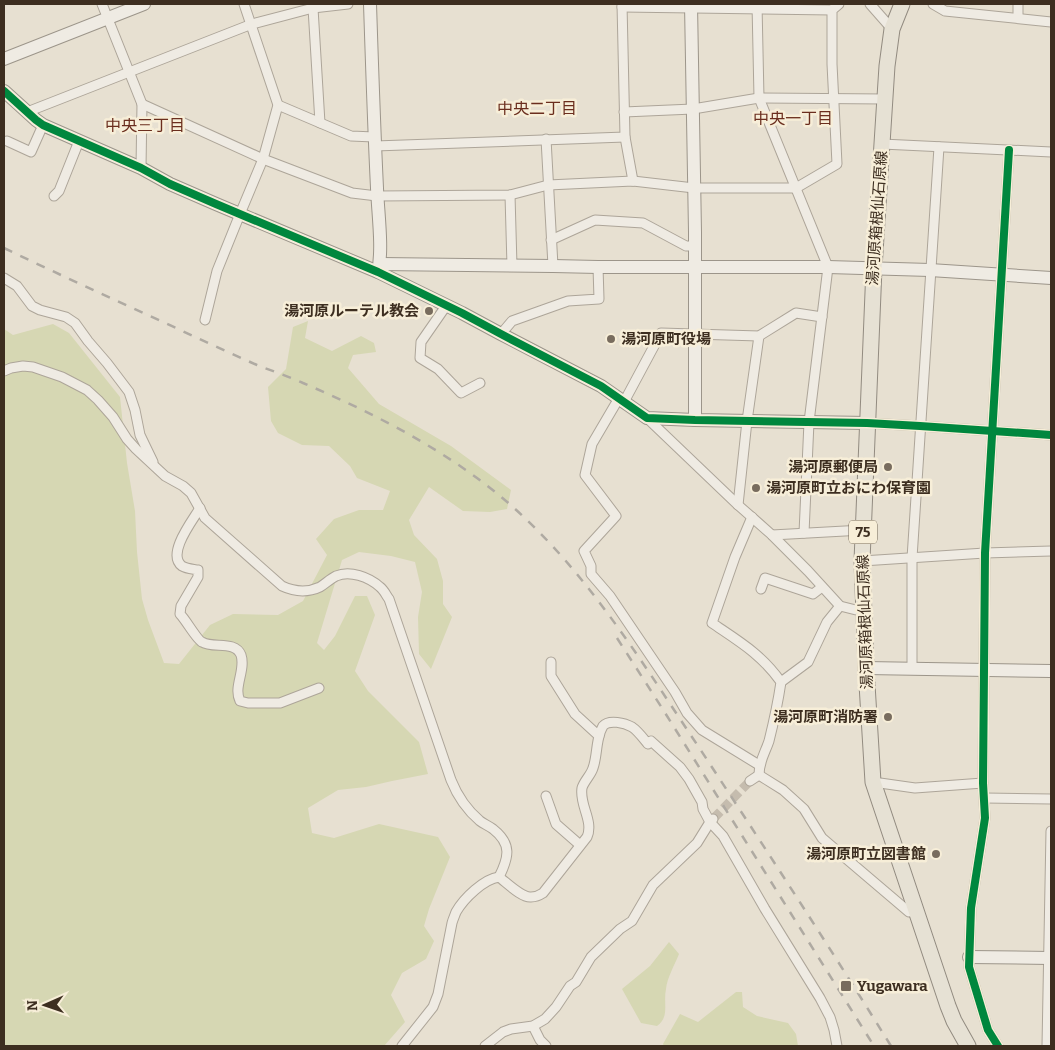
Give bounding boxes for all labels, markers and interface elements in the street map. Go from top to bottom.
district label: 中央二丁目 [497,99,577,118]
district label: 中央一丁目 [753,109,833,128]
district label: 中央三丁目 [105,116,185,135]
street label: 湯河原箱根仙石原線 [863,150,891,286]
place label: 湯河原ルーテル教会 [284,302,419,320]
marker: 湯河原ルーテル教会 [423,305,435,317]
place label: 湯河原町役場 [621,330,711,348]
marker: 湯河原町役場 [605,333,617,345]
place label: 湯河原郵便局 [788,458,878,476]
marker: 湯河原郵便局 [882,461,894,473]
place label: 湯河原町立おにわ保育園 [766,479,931,497]
marker: 湯河原町立おにわ保育園 [750,482,762,494]
road number: 75 [849,520,877,544]
street label: 湯河原箱根仙石原線 [854,554,876,690]
place label: 湯河原町消防署 [773,708,878,726]
marker: 湯河原町消防署 [882,711,894,723]
place label: 湯河原町立図書館 [806,845,926,863]
marker: 湯河原町立図書館 [930,848,942,860]
place label: Yugawara [857,977,928,995]
marker: Yugawara [839,979,853,993]
north arrow [20,980,70,1030]
text: N [24,1000,41,1011]

